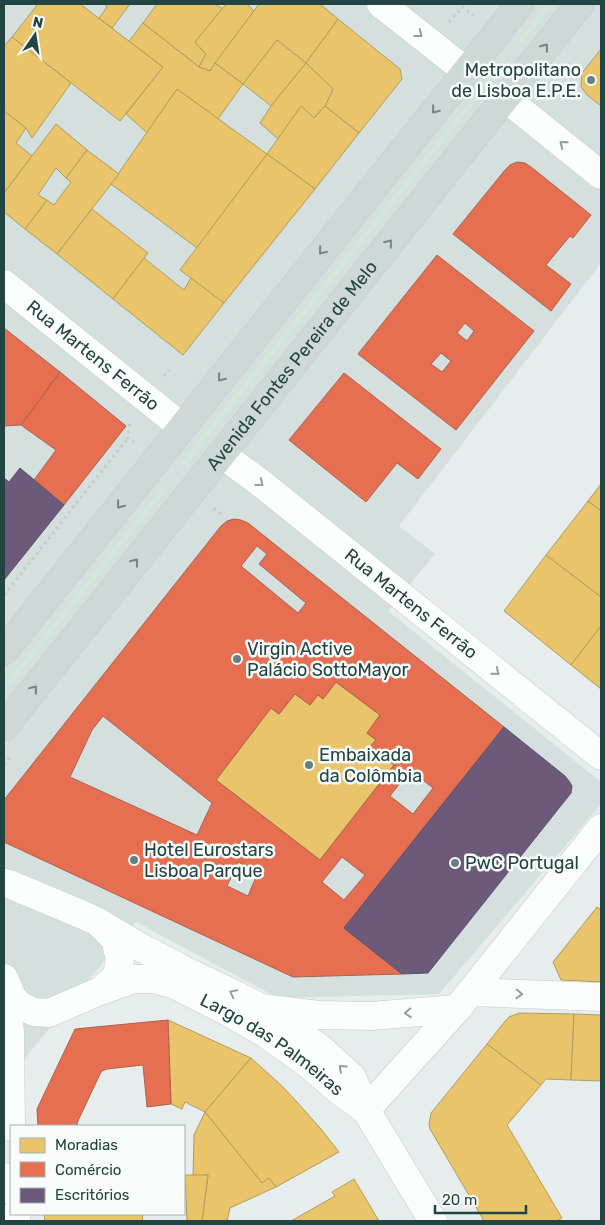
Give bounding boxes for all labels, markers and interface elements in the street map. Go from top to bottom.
north arrow [10,10,60,60]
text: N [31,13,45,32]
one-way arrow [413,28,423,37]
one-way arrow [539,44,548,53]
place label: Metropolitano de Lisboa E.P.E. [451,59,581,102]
marker: Metropolitano de Lisboa E.P.E. [585,74,597,86]
one-way arrow [432,104,440,113]
one-way arrow [560,142,569,150]
one-way arrow [384,240,392,249]
one-way arrow [320,245,328,254]
street label: Avenida Fontes Pereira de Melo [202,256,382,475]
street label: Rua Martens Ferrão [22,295,164,415]
one-way arrow [219,372,227,381]
one-way arrow [254,478,263,486]
one-way arrow [117,499,125,508]
street label: Rua Martens Ferrão [340,544,482,664]
one-way arrow [130,558,139,567]
place label: Virgin Active Palácio SottoMayor [247,638,408,681]
marker: Virgin Active Palácio SottoMayor [231,653,243,665]
one-way arrow [491,666,500,675]
one-way arrow [29,686,37,695]
place label: Embaixada da Colômbia [319,744,422,787]
marker: Embaixada da Colômbia [303,759,315,771]
place label: Hotel Eurostars Lisboa Parque [144,839,274,882]
place label: PwC Portugal [465,852,579,874]
marker: Hotel Eurostars Lisboa Parque [128,854,140,866]
marker: PwC Portugal [449,857,461,869]
one-way arrow [516,988,524,999]
street label: Largo das Palmeiras [197,989,348,1100]
one-way arrow [229,989,238,999]
one-way arrow [404,1008,412,1019]
one-way arrow [339,1065,348,1074]
legend [10,1125,185,1215]
text: Moradias [55,1136,118,1154]
text: Comércio [55,1161,121,1179]
scale bar [435,1182,526,1214]
text: Escritórios [55,1186,130,1204]
text: 20 m [442,1191,477,1209]

